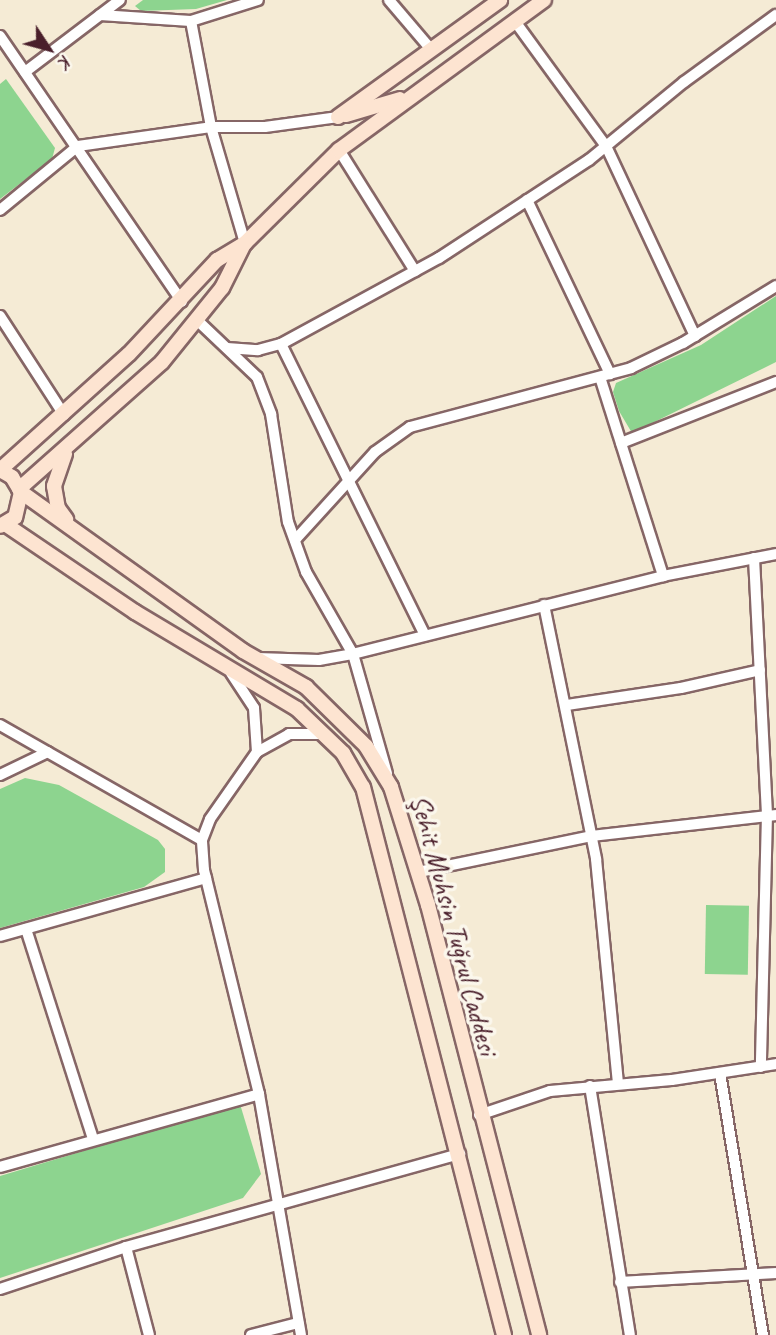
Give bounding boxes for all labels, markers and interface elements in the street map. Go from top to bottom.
north arrow [14,14,84,84]
text: K [53,50,79,72]
street label: Şehit Muhsin Tuğrul Caddesi [403,791,505,1059]

